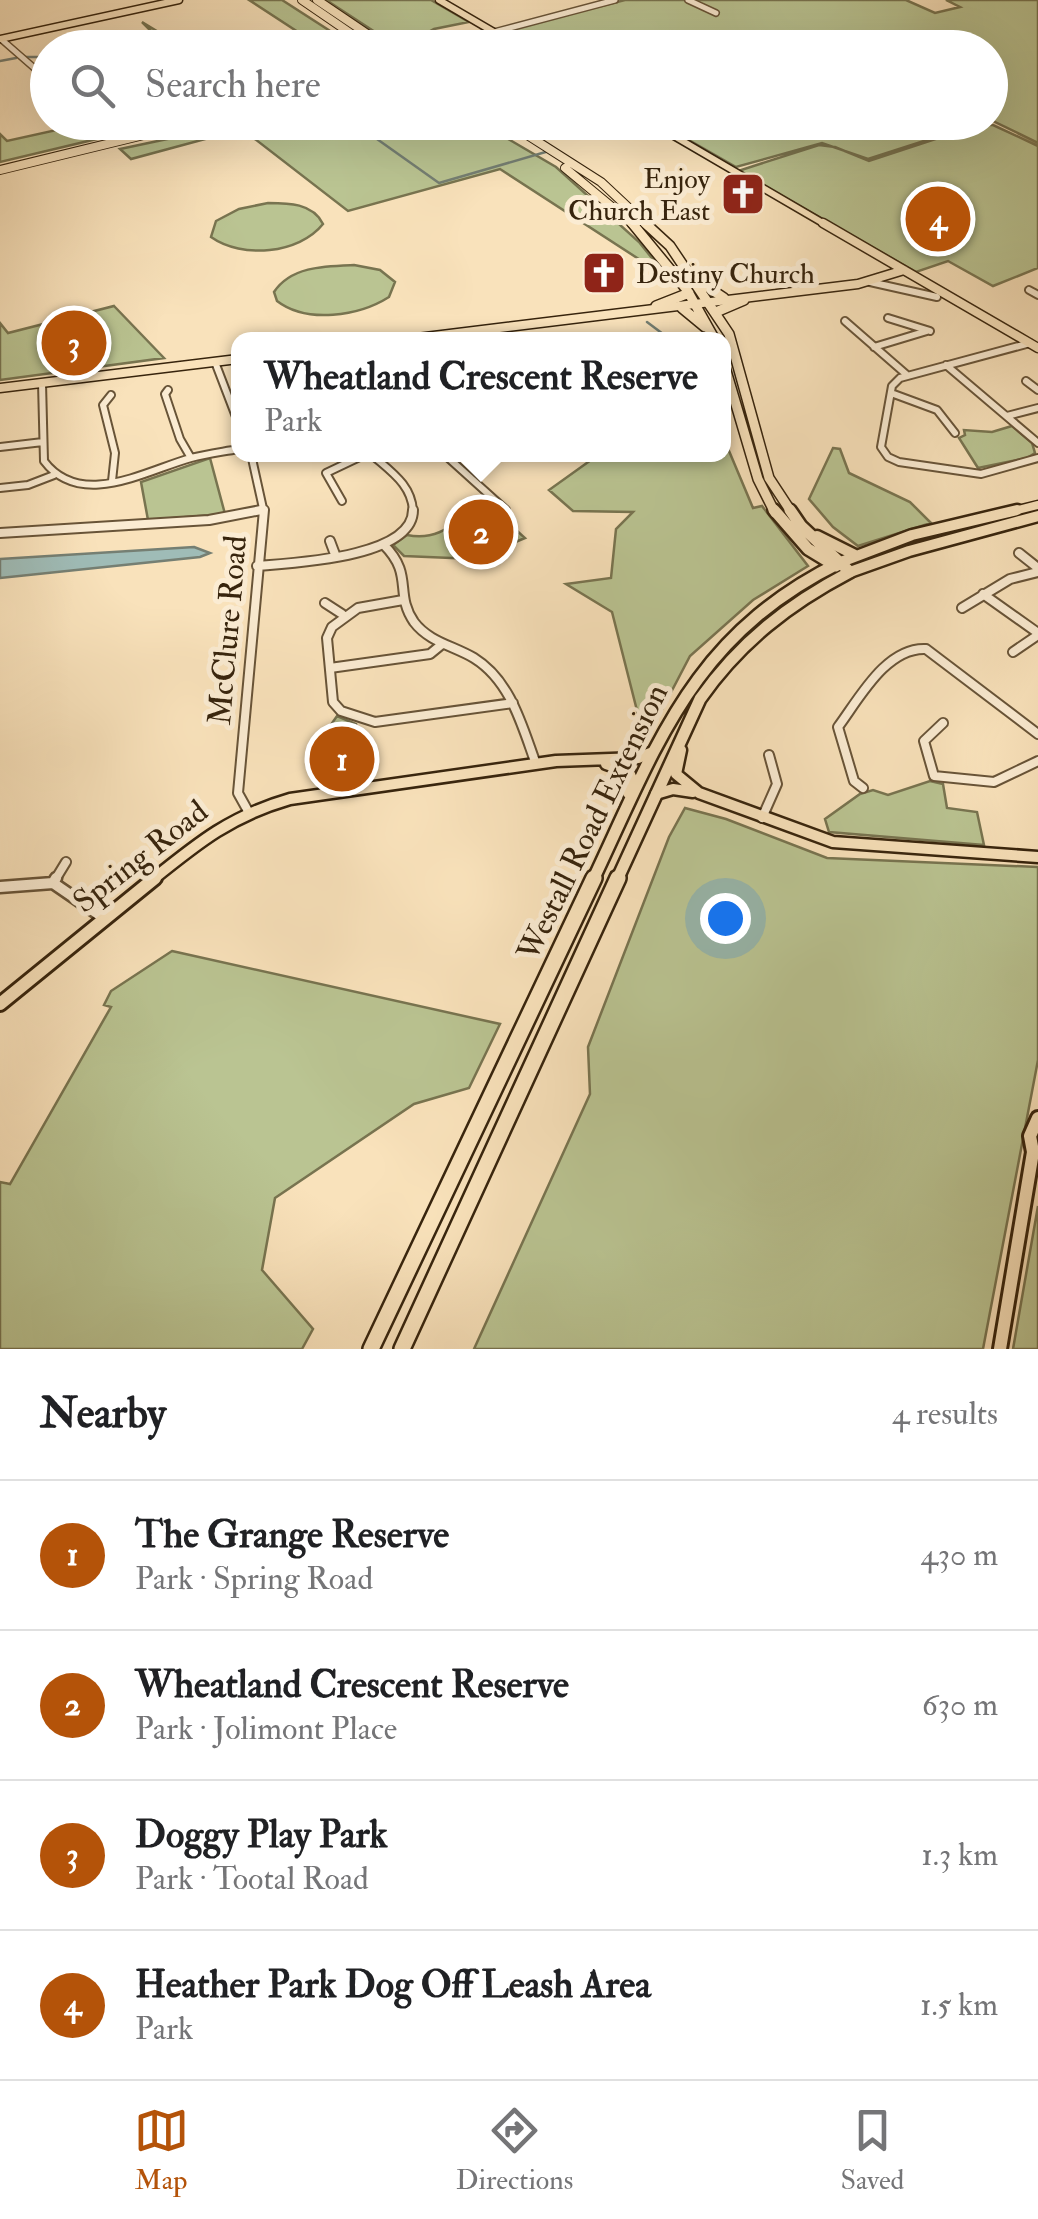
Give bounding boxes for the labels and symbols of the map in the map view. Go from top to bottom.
place label: Enjoy Church East [568,162,711,229]
church icon: Enjoy Church East [720,171,766,217]
pin: 4 [906,182,970,256]
church icon: Destiny Church [581,250,627,296]
place label: Destiny Church [636,257,815,292]
pin: 3 [42,306,106,380]
pin: 2 [448,494,514,570]
street label: McClure Road [200,533,256,727]
street label: Westall Road Extension [508,677,677,968]
pin: 1 [310,722,374,796]
street label: Spring Road [65,792,216,922]
your location [700,893,751,944]

